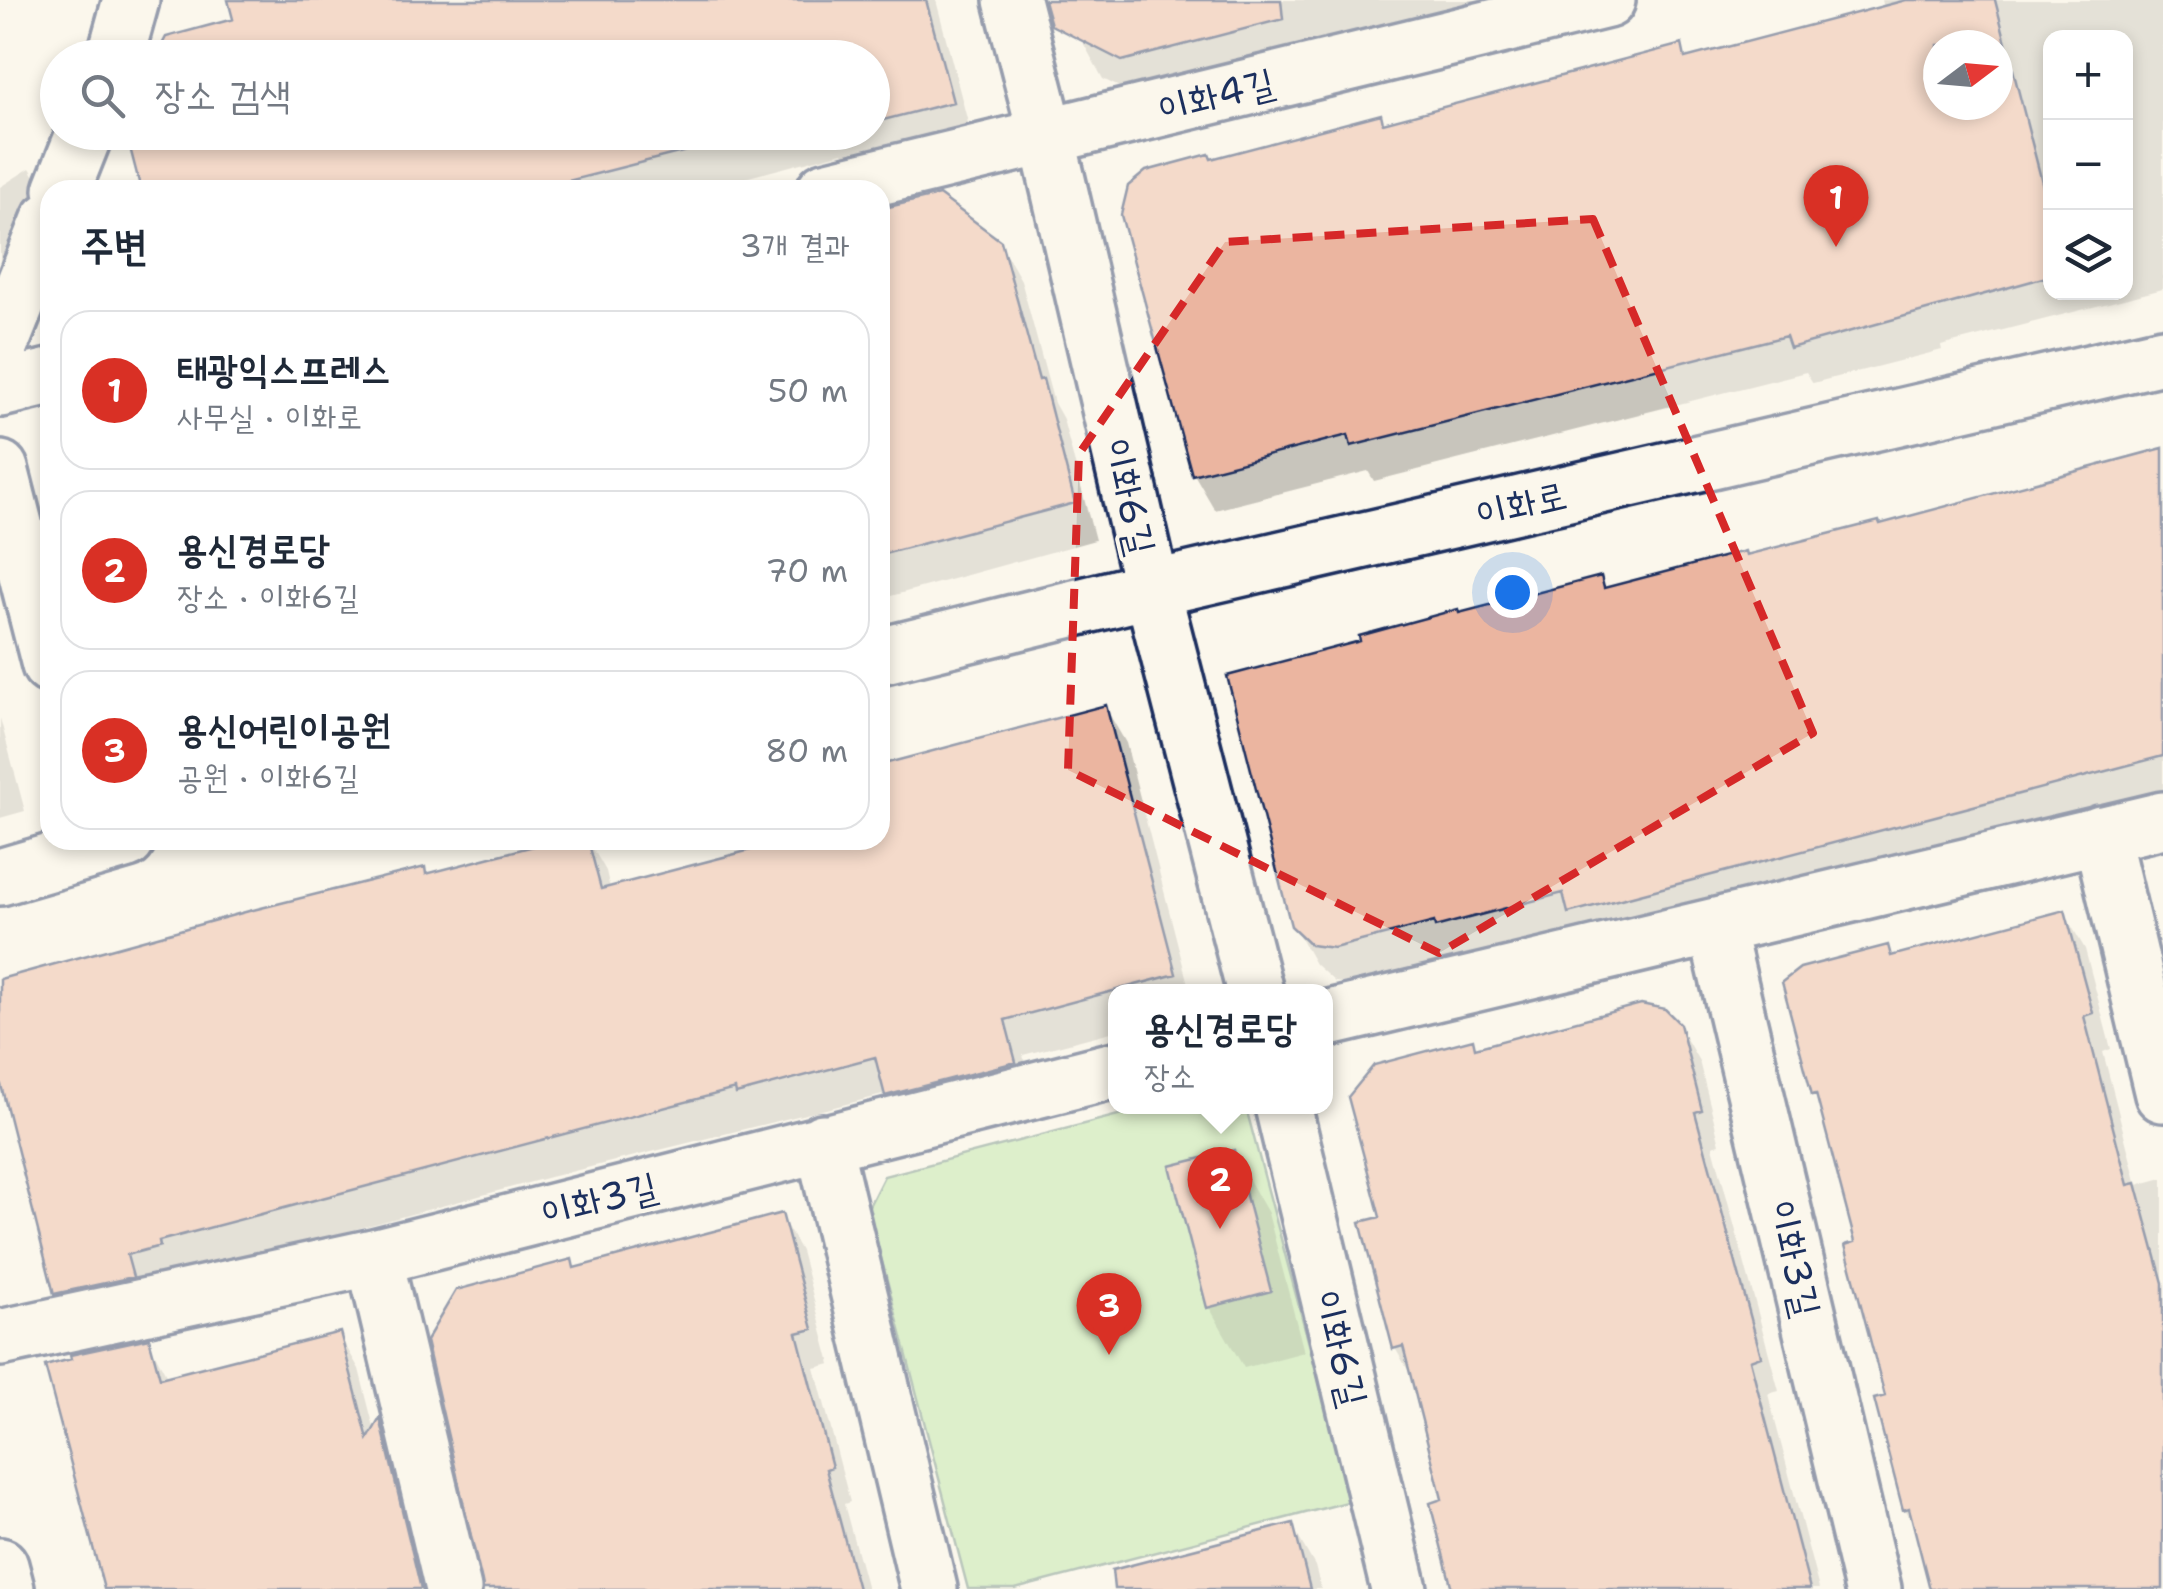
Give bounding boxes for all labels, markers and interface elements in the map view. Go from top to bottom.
north arrow [1923,30,2013,120]
map controls [2043,30,2133,300]
button: + [2043,30,2133,120]
search box [40,40,890,150]
street label: 이화4길 [1152,56,1280,134]
icon: search [75,68,130,123]
text: 장소 검색 [155,69,290,120]
button: − [2043,120,2133,210]
pin: 1 [1804,164,1868,247]
button: layers [2043,210,2133,300]
text: 주변 [80,217,148,273]
text: 3개 결과 [739,224,850,267]
text: 태광익스프레스 [177,343,391,394]
text: 1 [107,369,122,412]
text: 50 m [768,369,848,412]
text: 사무실 · 이화로 [177,395,362,438]
street label: 이화6길 [1092,433,1168,559]
street label: 이화로 [1471,469,1571,539]
text: 용신경로당 [177,523,330,574]
text: 2 [103,549,126,592]
text: 70 m [765,549,848,592]
your location [1487,567,1538,618]
text: 장소 · 이화6길 [177,575,359,618]
text: 용신어린이공원 [177,703,391,754]
text: 3 [103,729,126,772]
text: 80 m [765,729,848,772]
text: 공원 · 이화6길 [177,755,359,798]
popup [1108,984,1333,1114]
text: 용신경로당 [1144,1002,1297,1053]
text: 장소 [1144,1054,1196,1097]
pin: 2 [1188,1146,1252,1229]
street label: 이화3길 [535,1160,663,1238]
street label: 이화3길 [1757,1195,1833,1321]
pin: 3 [1076,1272,1142,1355]
street label: 이화6길 [1302,1284,1380,1412]

